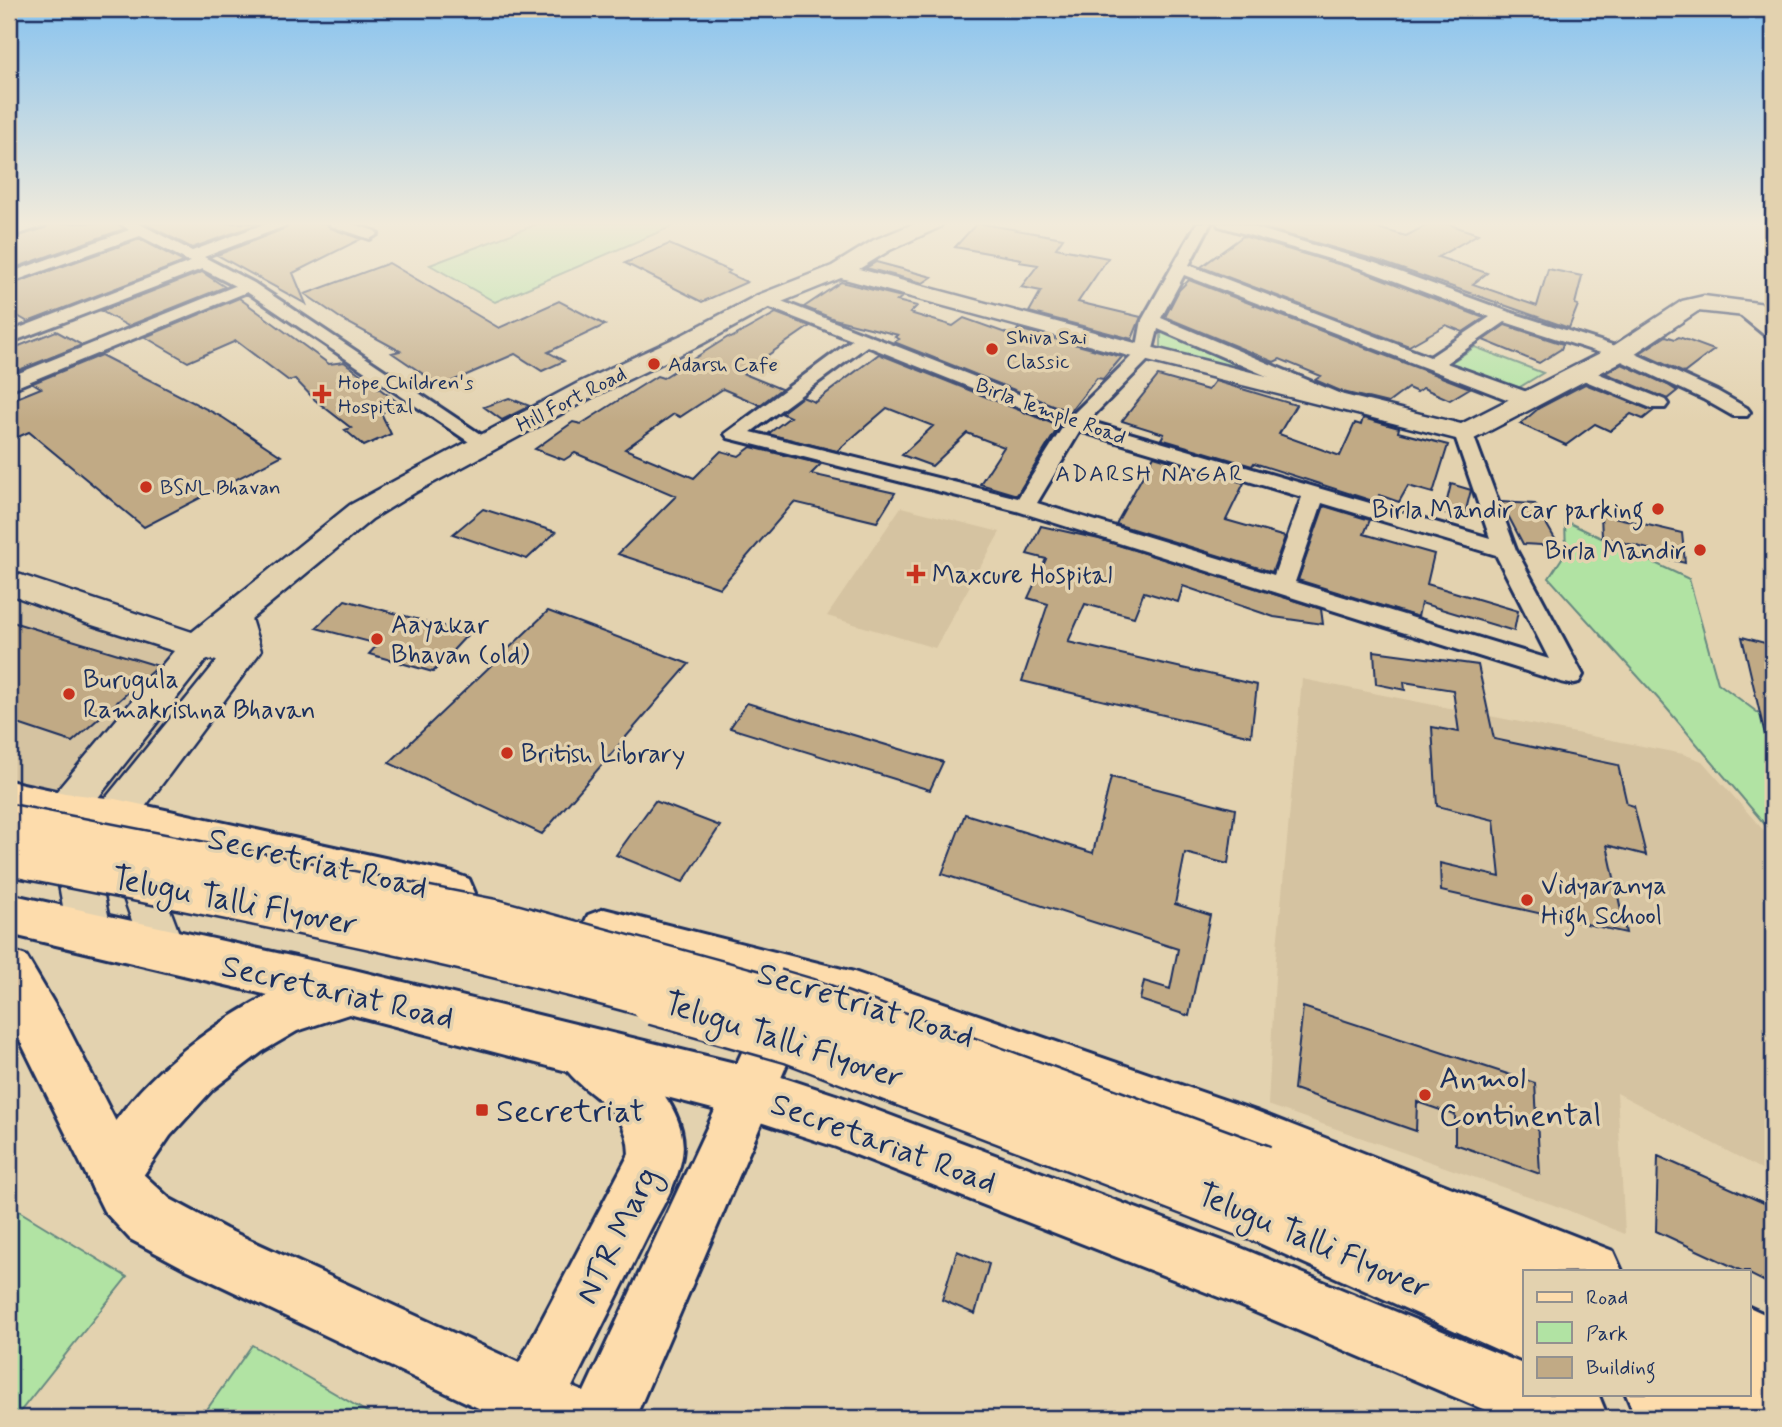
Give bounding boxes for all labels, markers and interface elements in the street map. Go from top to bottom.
place label: Shiva Sai Classic [1006,324,1087,376]
marker: Shiva Sai Classic [984,341,1000,357]
place label: Adarsh Cafe [668,351,778,379]
marker: Adarsh Cafe [646,356,662,372]
street label: Hill Fort Road [512,360,631,440]
place label: Hope Children's Hospital [338,369,473,421]
street label: Birla Temple Road [972,372,1130,452]
marker: Hope Children's Hospital [312,384,332,404]
district label: ADARSH NAGAR [1055,460,1245,490]
place label: BSNL Bhavan [160,474,281,502]
marker: BSNL Bhavan [138,479,154,495]
place label: Birla Mandir car parking [1372,494,1644,531]
marker: Birla Mandir car parking [1650,501,1666,517]
place label: Birla Mandir [1545,535,1686,569]
marker: Birla Mandir [1692,542,1708,558]
place label: Maxcure Hospital [932,559,1112,593]
marker: Maxcure Hospital [906,564,926,584]
place label: Aayakar Bhavan (old) [391,609,530,673]
marker: Aayakar Bhavan (old) [369,631,385,647]
place label: Burugula Ramakrishna Bhavan [83,664,316,728]
marker: Burugula Ramakrishna Bhavan [61,686,77,702]
place label: British Library [521,738,685,772]
marker: British Library [499,745,515,761]
street label: Secretriat Road [204,818,431,910]
street label: Telugu Talli Flyover [108,858,361,948]
place label: Vidyaranya High School [1541,870,1667,937]
marker: Vidyaranya High School [1519,892,1535,908]
street label: Secretariat Road [217,946,458,1040]
street label: Secretriat Road [752,953,979,1059]
street label: Telugu Talli Flyover [658,982,909,1101]
place label: Anmol Continental [1439,1058,1601,1137]
street label: Secretariat Road [765,1084,1002,1204]
marker: Anmol Continental [1417,1087,1433,1103]
place label: Secretriat [496,1091,645,1133]
marker: Secretriat [474,1102,490,1118]
street label: NTR Marg [567,1160,671,1312]
street label: Telugu Talli Flyover [1189,1174,1436,1312]
legend [1523,1270,1750,1396]
text: Road [1586,1284,1628,1312]
text: Park [1586,1320,1628,1348]
text: Building [1586,1354,1656,1384]

